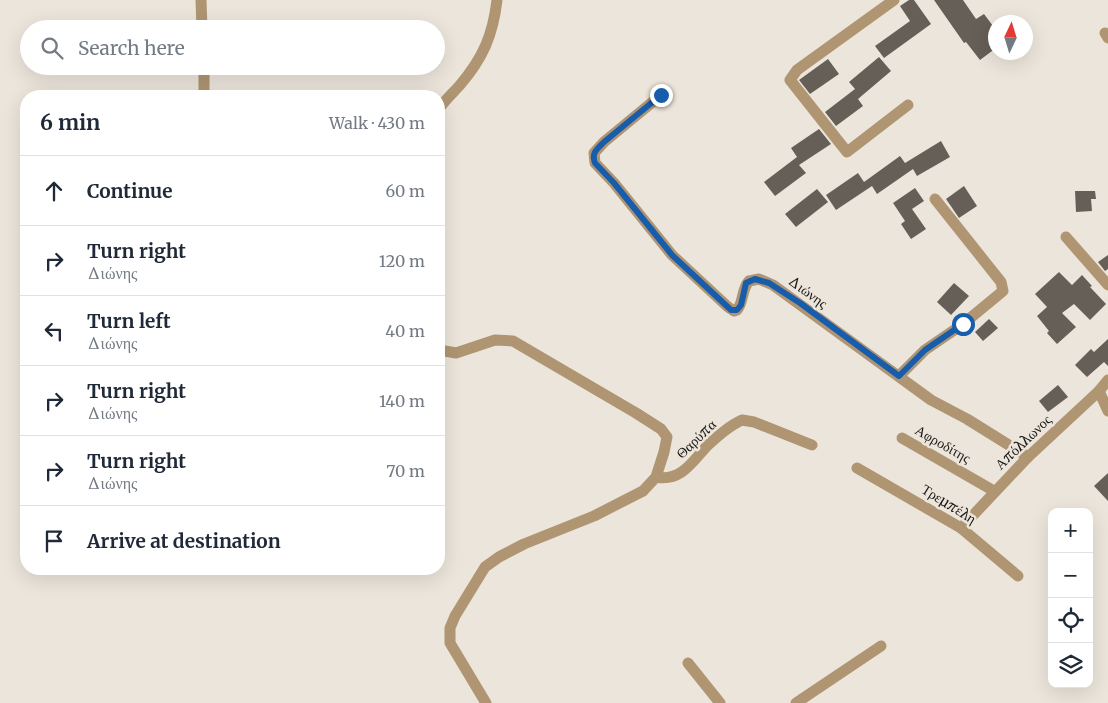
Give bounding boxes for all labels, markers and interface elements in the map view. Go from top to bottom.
north arrow [988,15,1033,60]
search box [20,20,445,75]
icon: search [38,34,66,62]
text: Search here [78,36,185,60]
route end [650,84,673,107]
text: 6 min [40,109,100,136]
text: Walk · 430 m [329,113,425,133]
icon: ahead [40,177,68,205]
text: Continue [87,179,173,203]
text: 60 m [385,181,425,201]
text: Turn right [87,239,186,263]
icon: right [40,247,68,275]
text: 120 m [379,251,425,271]
text: Διώνης [87,263,137,283]
street label: Διώνης [785,272,831,313]
text: Turn left [87,309,171,333]
route start [952,313,975,336]
icon: left [40,317,68,345]
text: 40 m [385,321,425,341]
text: Διώνης [87,333,137,353]
text: Turn right [87,379,186,403]
icon: right [40,387,68,415]
text: 140 m [379,391,425,411]
text: Διώνης [87,403,137,423]
street label: Απόλλωνος [991,410,1055,473]
street label: Θαρύπα [672,415,720,462]
street label: Αφροδίτης [912,421,974,467]
text: Turn right [87,449,186,473]
icon: right [40,457,68,485]
text: 70 m [386,461,425,481]
text: Διώνης [87,473,137,493]
street label: Τρεμπέλη [918,480,980,528]
map controls [1048,508,1093,688]
button: + [1048,508,1093,553]
icon: arrive [40,527,68,555]
text: Arrive at destination [87,529,281,553]
button: − [1048,553,1093,598]
button: locate [1048,598,1093,643]
button: layers [1048,643,1093,688]

